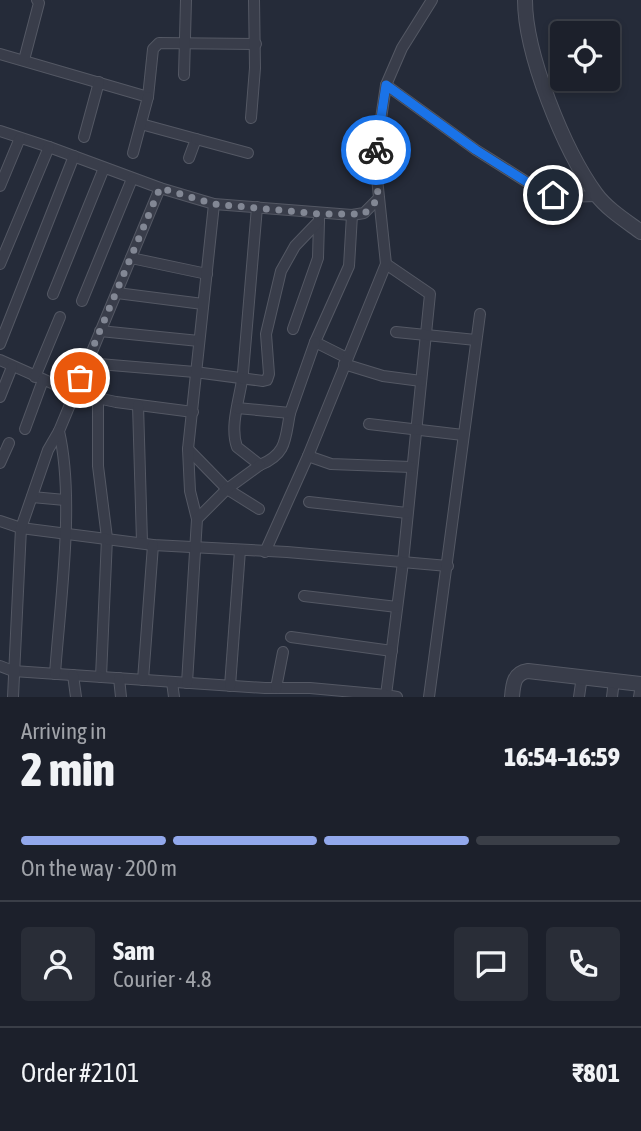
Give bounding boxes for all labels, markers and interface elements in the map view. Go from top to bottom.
map controls [550,21,620,91]
button: locate [550,21,620,91]
courier [341,115,411,185]
icon: bike [357,131,395,169]
pin [523,165,583,225]
icon: home [534,176,572,214]
pin [50,348,110,408]
icon: bag [61,359,99,397]
text: Arriving in [21,718,107,744]
text: 16:54–16:59 [504,742,620,772]
text: 2 min [21,743,115,796]
text: On the way · 200 m [21,855,177,881]
button: person [21,927,95,1001]
button: chat [454,927,528,1001]
button: phone [546,927,620,1001]
text: Sam [113,936,155,966]
text: Courier · 4.8 [113,966,212,992]
text: Order #2101 [21,1058,140,1088]
text: ₹801 [572,1058,620,1088]

